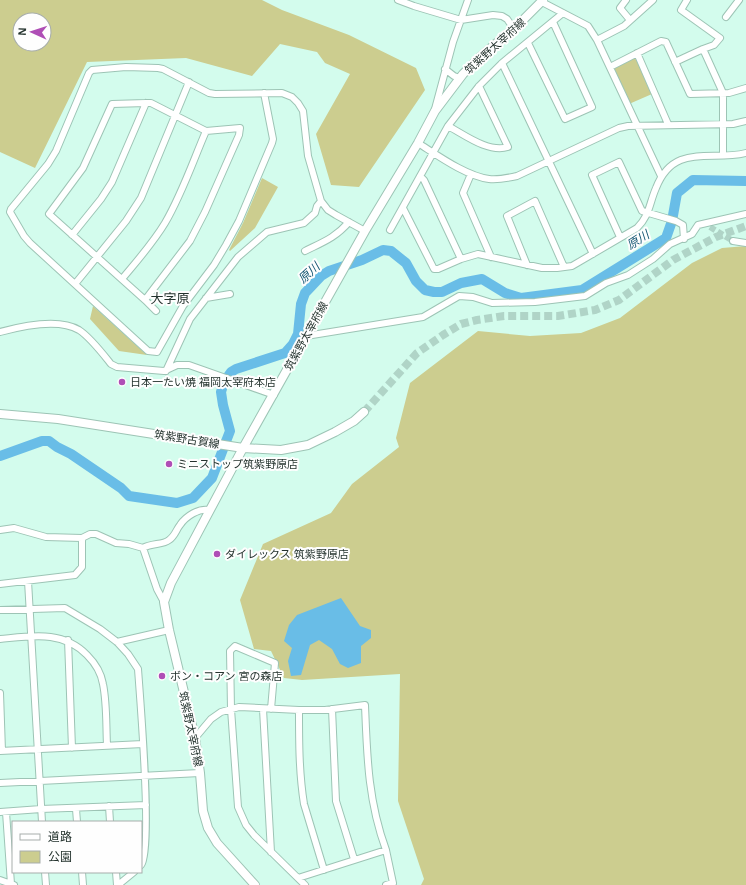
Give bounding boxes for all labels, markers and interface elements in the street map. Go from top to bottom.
north arrow [12,12,52,52]
street label: 筑紫野太宰府線 [462,16,528,76]
text: N [16,27,28,36]
water label: 原川 [624,227,654,252]
water label: 原川 [295,258,324,286]
district label: 大字原 [150,291,190,306]
street label: 筑紫野太宰府線 [282,299,330,373]
place label: 日本一たい焼 福岡太宰府本店 [130,376,276,388]
marker: 日本一たい焼 福岡太宰府本店 [117,377,127,387]
street label: 筑紫野古賀線 [153,428,221,450]
place label: ミニストップ筑紫野原店 [177,458,298,470]
marker: ミニストップ筑紫野原店 [164,459,174,469]
place label: ダイレックス 筑紫野原店 [225,548,349,560]
marker: ダイレックス 筑紫野原店 [212,549,222,559]
place label: ボン・コアン 宮の森店 [170,670,283,682]
marker: ボン・コアン 宮の森店 [157,671,167,681]
street label: 筑紫野太宰府線 [177,690,205,768]
legend [12,821,142,873]
text: 道路 [48,830,72,844]
text: 公園 [48,850,72,864]

